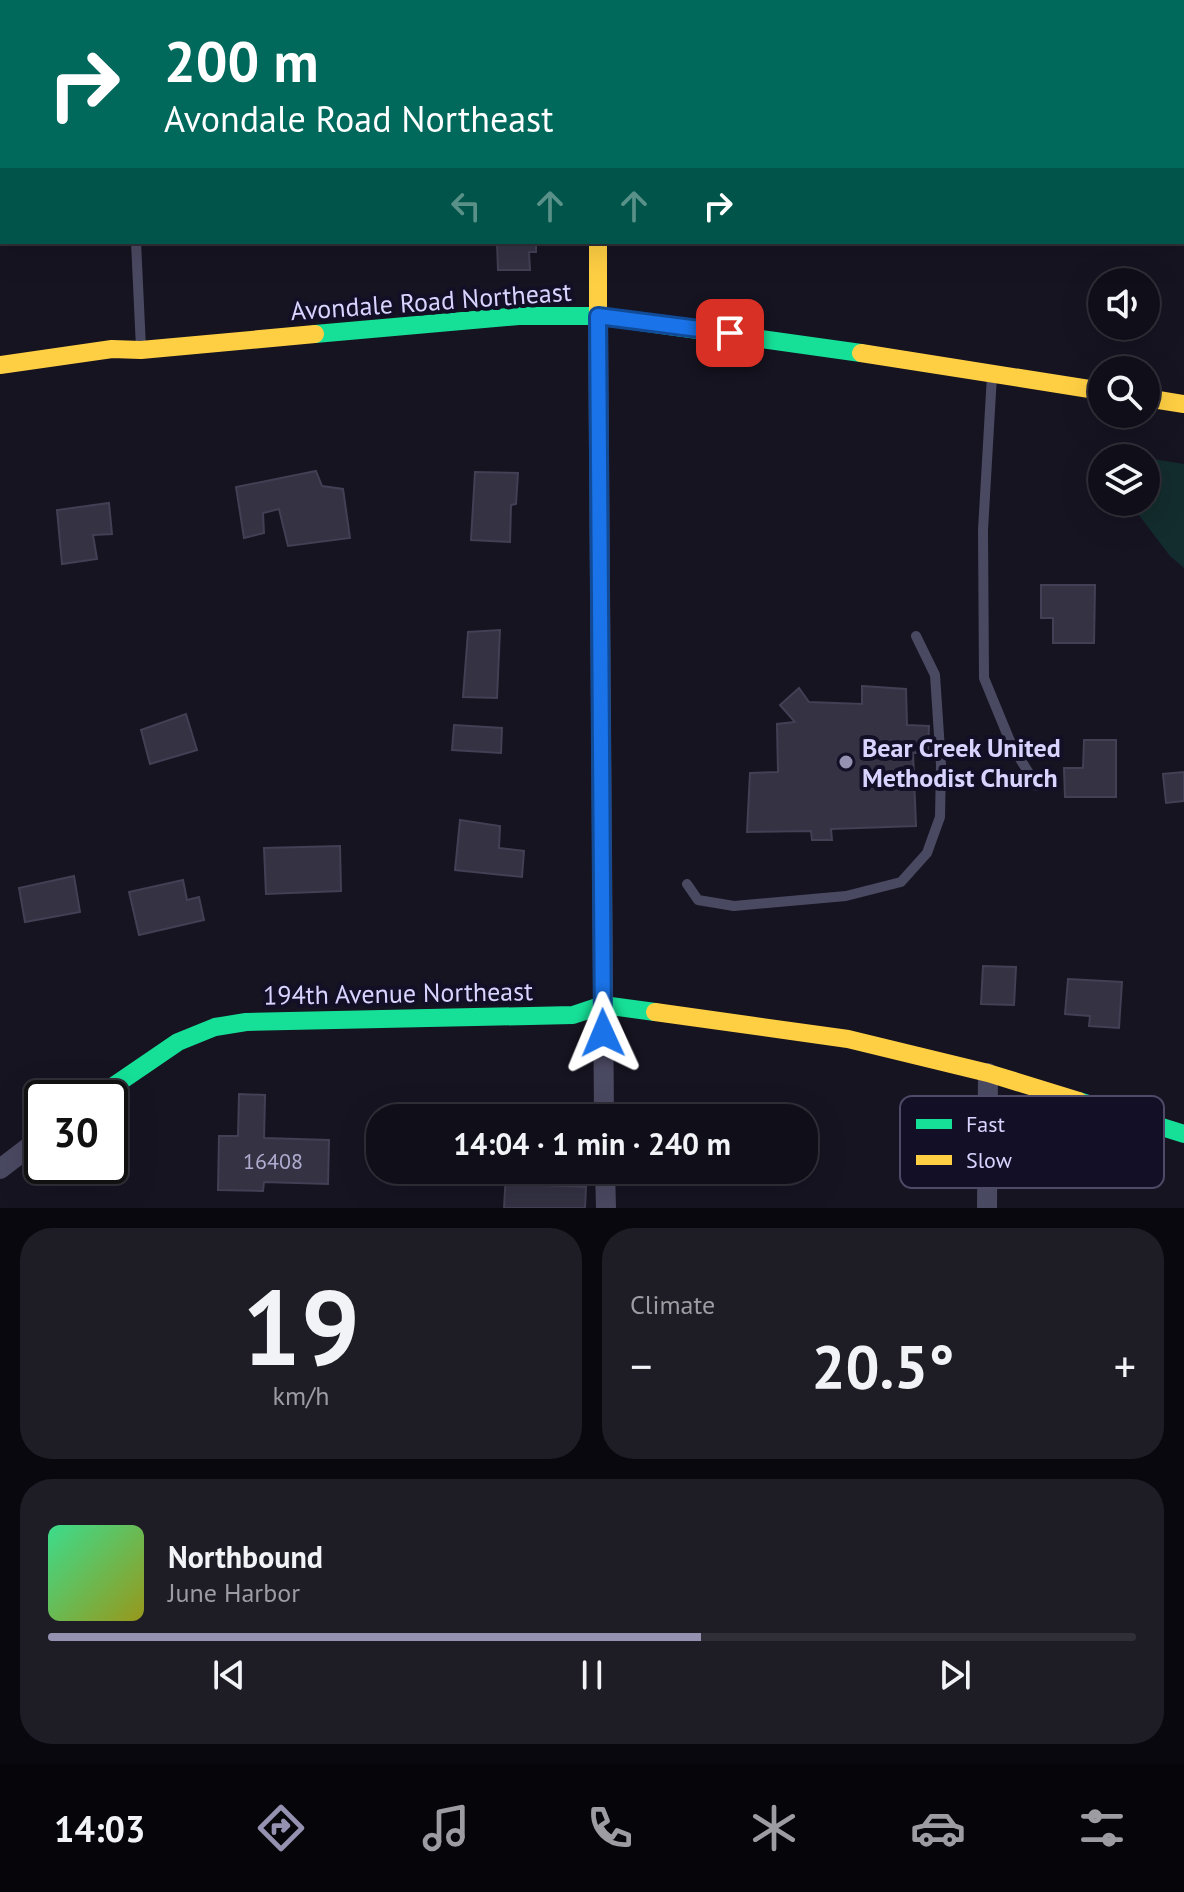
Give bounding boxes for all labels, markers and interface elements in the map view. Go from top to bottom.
text: 200 m [164,25,319,97]
icon: right [32,32,136,136]
text: Avondale Road Northeast [164,95,553,142]
icon: left [444,184,488,228]
icon: ahead [528,184,572,228]
icon: ahead [612,184,656,228]
icon: right [696,184,740,228]
map controls [1088,268,1160,516]
button: sound [1088,268,1160,340]
street label: Avondale Road Northeast [290,275,573,327]
pin [696,299,764,367]
icon: arrive [708,311,752,355]
button: search [1088,356,1160,428]
button: layers [1088,444,1160,516]
place label: Bear Creek United Methodist Church [862,731,1061,794]
marker: Bear Creek United Methodist Church [837,753,855,771]
street label: 194th Avenue Northeast [263,974,533,1012]
position arrow [561,991,645,1075]
speed limit sign: 30 [24,1080,128,1184]
legend [900,1096,1164,1188]
text: Fast [966,1110,1006,1138]
text: 14:04 · 1 min · 240 m [453,1124,731,1163]
text: Slow [966,1146,1012,1174]
house number: 16408 [243,1147,303,1175]
text: 19 [242,1259,360,1394]
text: Climate [630,1288,715,1321]
text: 20.5° [811,1327,955,1405]
text: − [630,1337,652,1394]
text: + [1114,1337,1136,1394]
text: km/h [273,1379,330,1412]
text: Northbound [168,1537,323,1576]
text: June Harbor [168,1576,300,1609]
icon: previous [207,1653,251,1697]
icon: pause [570,1653,614,1697]
icon: next [933,1653,977,1697]
icon: directions [253,1800,309,1856]
icon: music [418,1800,474,1856]
icon: phone [582,1800,638,1856]
icon: climate [746,1800,802,1856]
icon: car [910,1800,966,1856]
icon: filters [1074,1800,1130,1856]
text: 14:03 [54,1805,145,1852]

